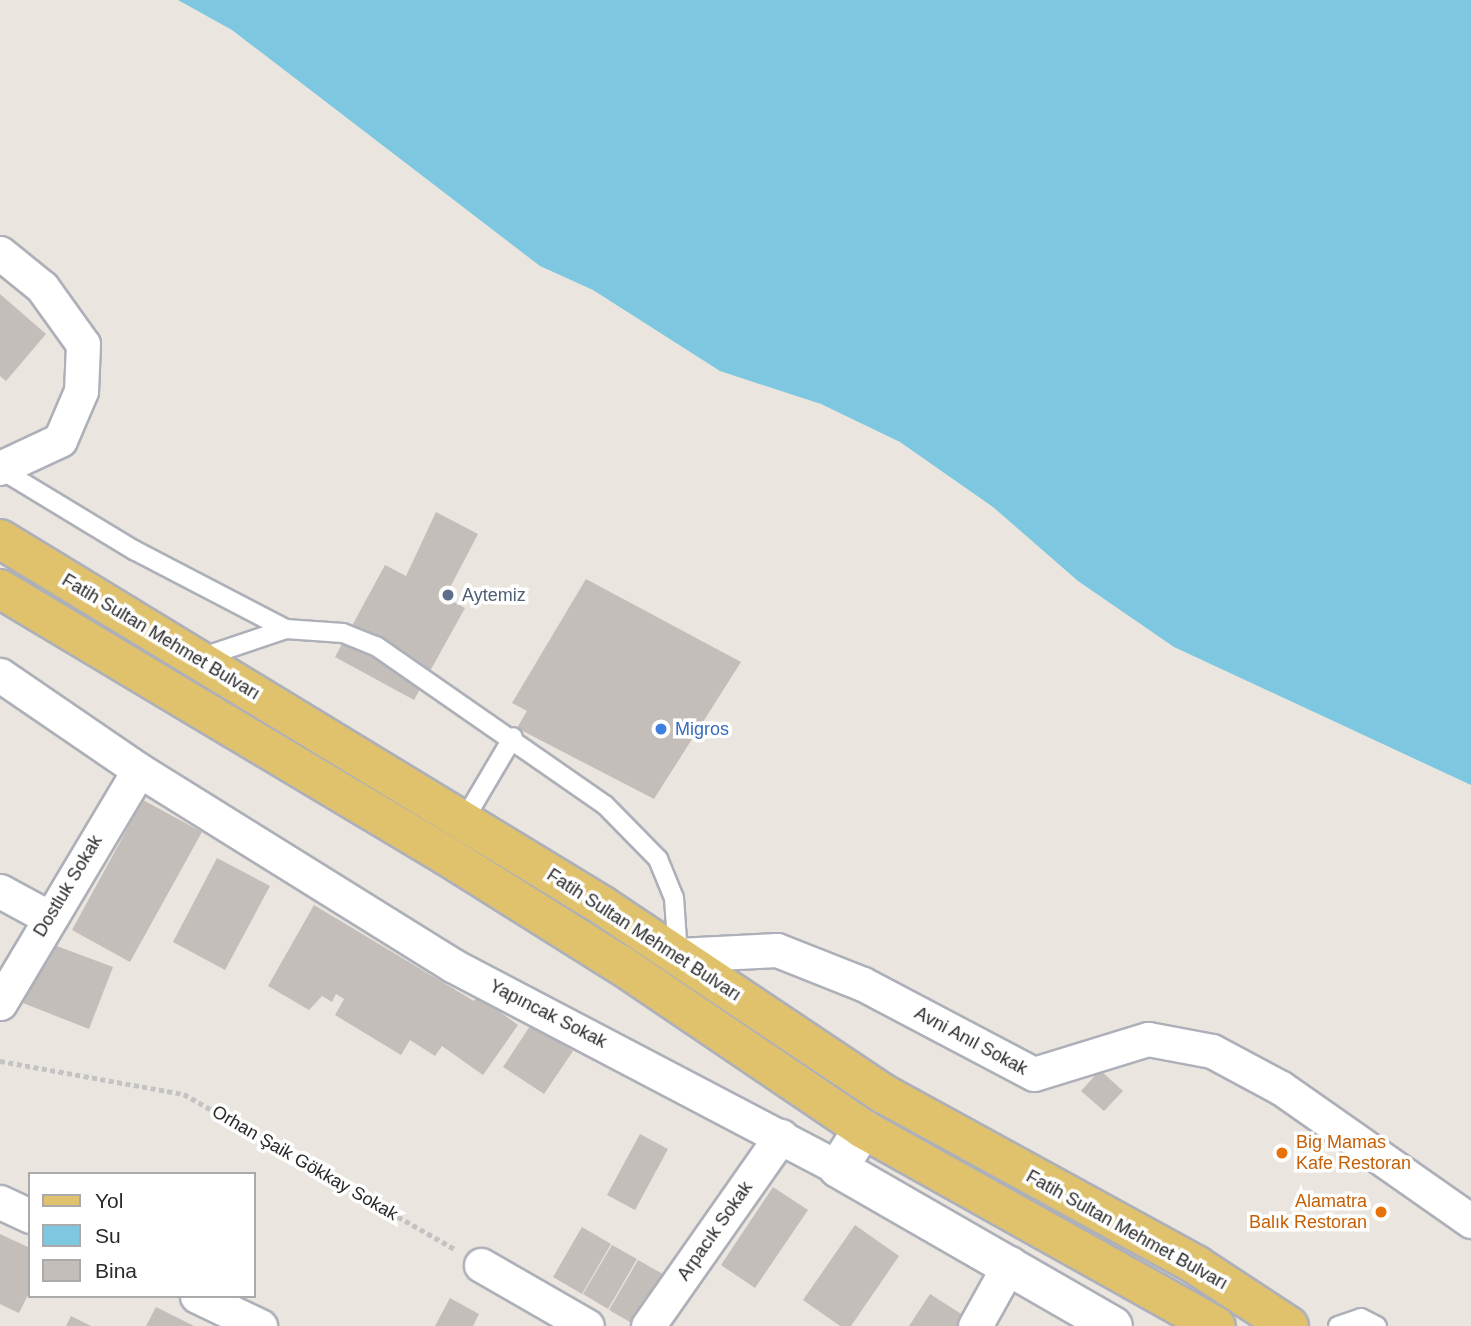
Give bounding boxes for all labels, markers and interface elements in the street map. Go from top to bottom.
street label: Fatih Sultan Mehmet Bulvarı [58,569,264,705]
place label: Aytemiz [462,584,526,606]
marker: Aytemiz [440,587,456,603]
place label: Migros [675,718,729,740]
marker: Migros [653,721,669,737]
street label: Dostluk Sokak [29,831,107,941]
street label: Fatih Sultan Mehmet Bulvarı [543,864,745,1006]
street label: Yapıncak Sokak [486,975,610,1053]
street label: Avni Anıl Sokak [910,1002,1032,1080]
street label: Orhan Şaik Gökkay Sokak [208,1101,402,1225]
place label: Big Mamas Kafe Restoran [1296,1132,1411,1174]
marker: Big Mamas Kafe Restoran [1274,1145,1290,1161]
street label: Fatih Sultan Mehmet Bulvarı [1022,1166,1232,1294]
legend [28,1172,256,1298]
street label: Arpacık Sokak [673,1177,757,1285]
text: Yol [95,1189,123,1212]
place label: Alamatra Balık Restoran [1249,1191,1367,1234]
marker: Alamatra Balık Restoran [1373,1204,1389,1220]
text: Su [95,1224,121,1247]
text: Bina [95,1259,137,1282]

